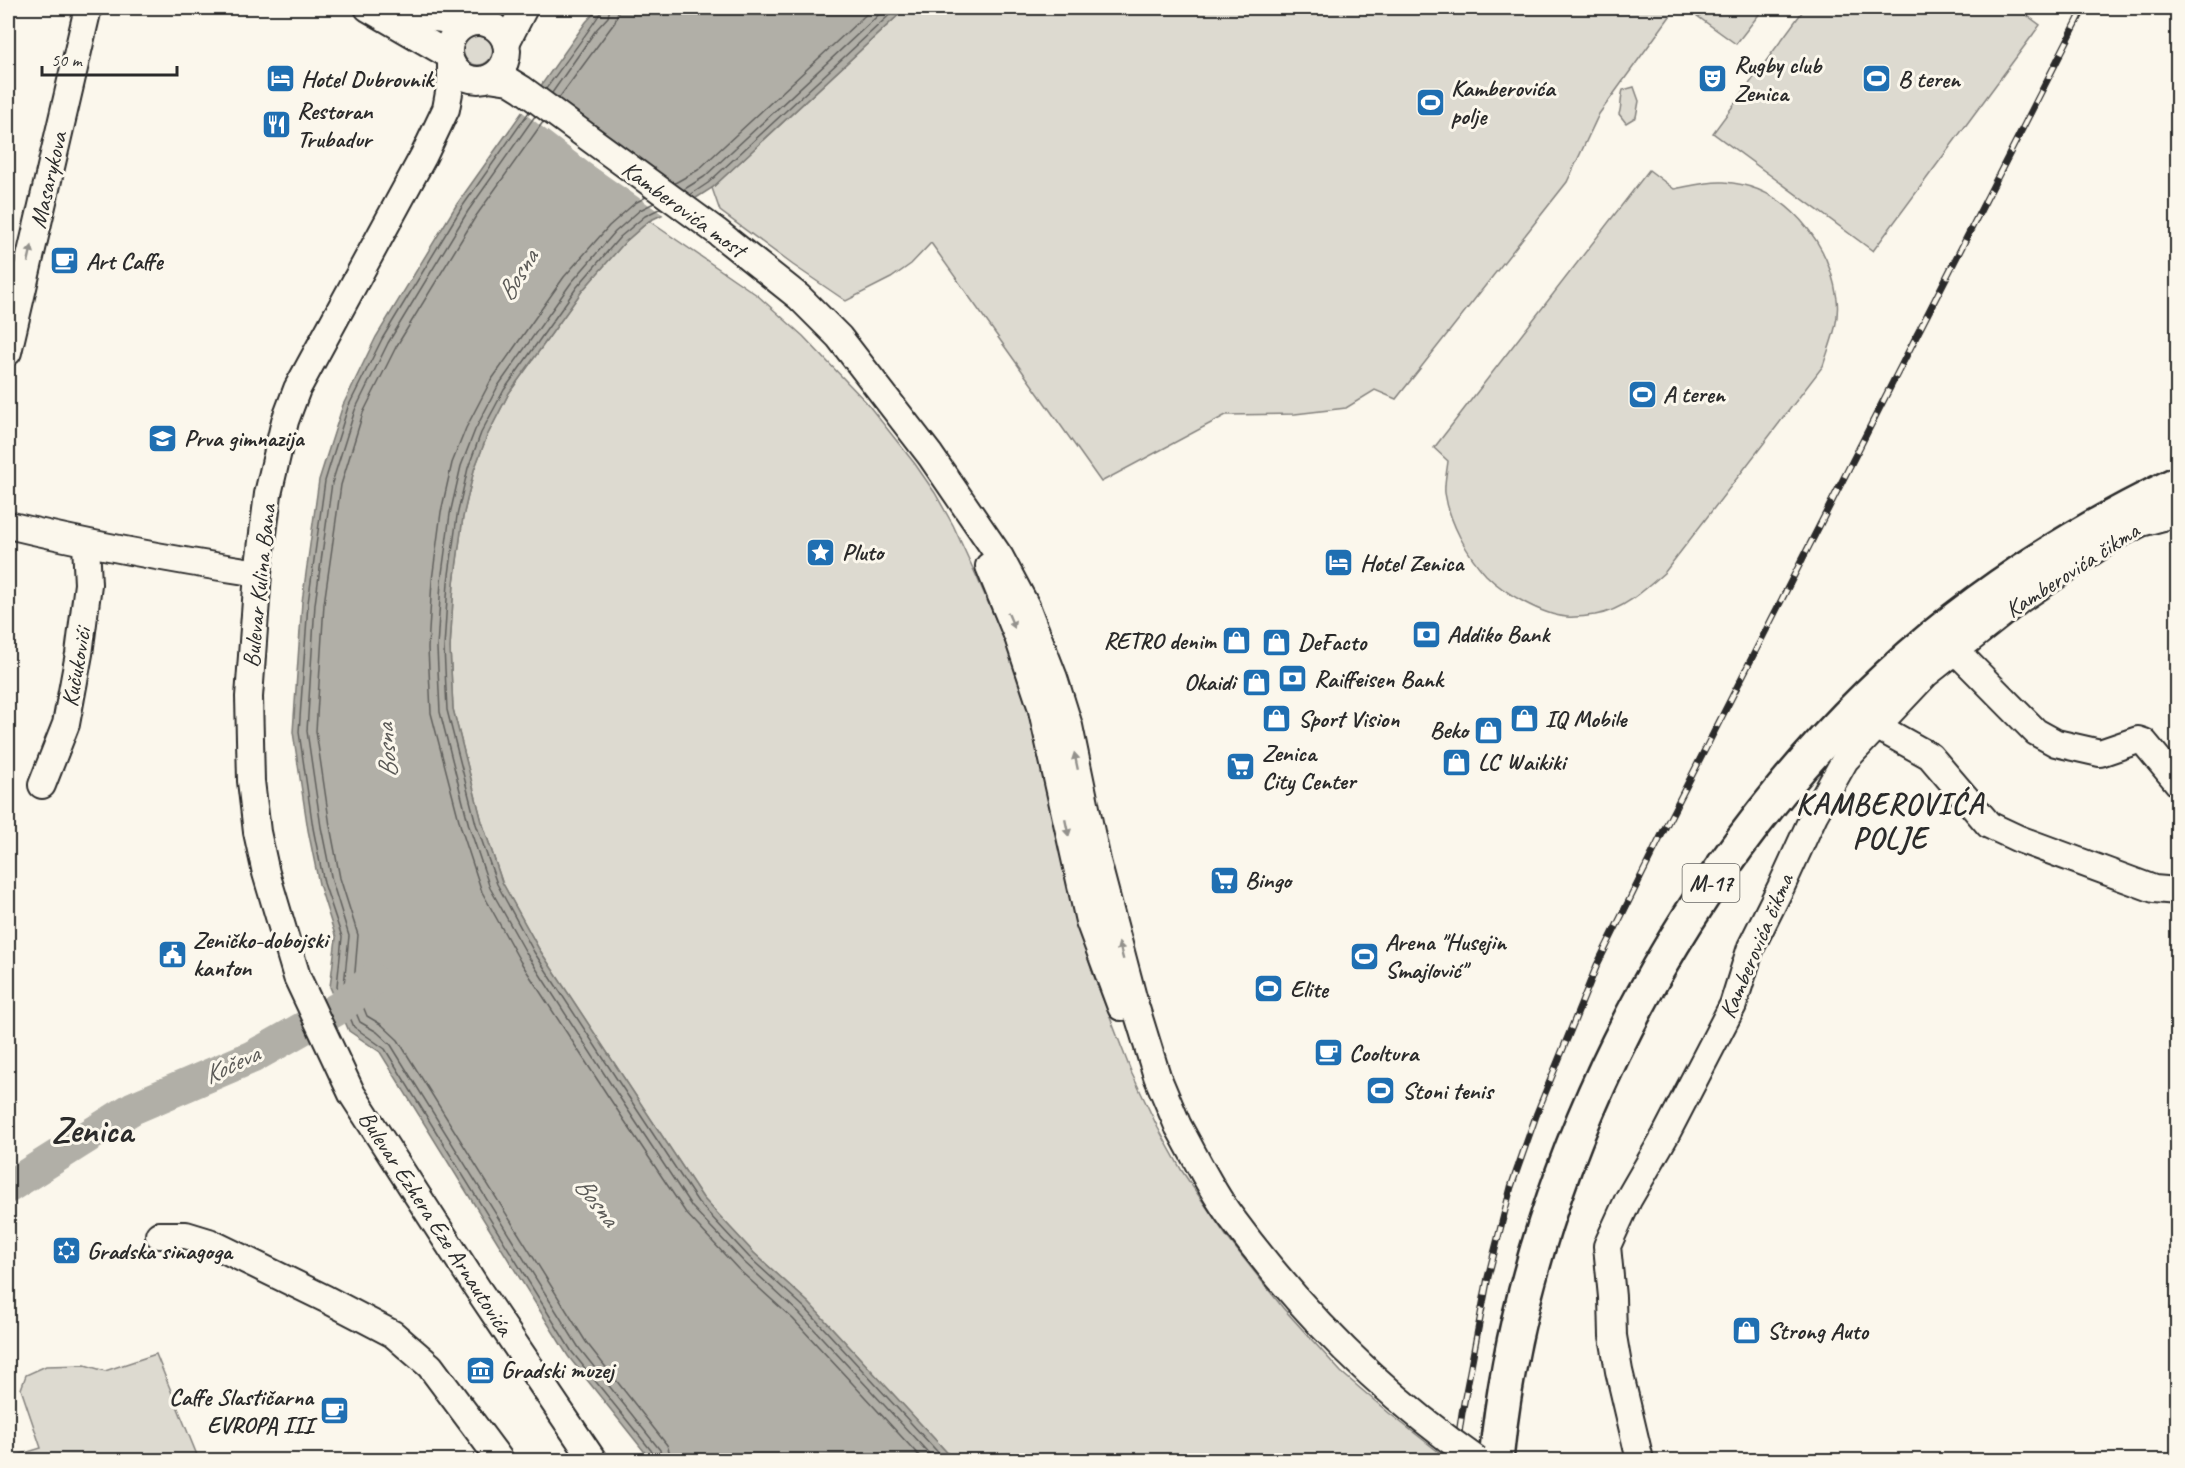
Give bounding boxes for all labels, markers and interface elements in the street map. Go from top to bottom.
scale bar [42,39,177,77]
text: 50 m [51,49,84,71]
place label: Rugby club Zenica [1734,50,1823,108]
hotel icon: Hotel Dubrovnik [264,63,296,95]
theatre icon: Rugby club Zenica [1697,63,1729,95]
sports icon: B teren [1861,63,1893,95]
place label: Hotel Dubrovnik [301,64,435,94]
place label: B teren [1898,64,1962,94]
place label: Kamberovića polje [1451,73,1557,131]
sports icon: Kamberovića polje [1414,86,1446,118]
place label: Restoran Trubadur [297,96,374,154]
restaurant icon: Restoran Trubadur [260,109,292,141]
street label: Masarykova [22,127,74,231]
street label: Kamberovića most [616,154,754,266]
water label: Bosna [489,242,547,307]
one-way arrow [26,245,36,263]
cafe icon: Art Caffe [49,245,81,277]
place label: Art Caffe [86,246,165,276]
sports icon: A teren [1626,378,1658,410]
place label: A teren [1663,379,1727,409]
school or university icon: Prva gimnazija [147,422,179,454]
place label: Prva gimnazija [184,423,306,453]
street label: Bulevar Kulina Bana [236,502,283,669]
street label: Kamberovića čikma [1999,515,2146,624]
place icon: Pluto [805,536,837,568]
place label: Pluto [842,537,886,567]
hotel icon: Hotel Zenica [1323,547,1355,579]
place label: Hotel Zenica [1360,548,1466,578]
one-way arrow [1006,612,1016,630]
bank icon: Addiko Bank [1410,618,1442,650]
place label: Addiko Bank [1447,619,1551,649]
street label: Kučukovići [54,623,98,709]
shop icon: RETRO denim [1221,625,1253,657]
place label: RETRO denim [1103,626,1217,656]
shop icon: DeFacto [1261,626,1293,658]
place label: DeFacto [1298,627,1369,657]
bank icon: Raiffeisen Bank [1277,663,1309,695]
place label: Raiffeisen Bank [1314,664,1445,694]
shop icon: Okaidi [1240,666,1272,698]
place label: Okaidi [1184,667,1238,697]
shop icon: Sport Vision [1261,703,1293,735]
shop icon: IQ Mobile [1508,703,1540,735]
place label: Sport Vision [1298,704,1400,734]
place label: IQ Mobile [1545,704,1628,734]
shop icon: Beko [1473,714,1505,746]
place label: Beko [1430,715,1470,745]
water label: Bosna [368,720,405,779]
place label: Zenica City Center [1262,738,1358,796]
shop icon: LC Waikiki [1441,746,1473,778]
place label: LC Waikiki [1478,747,1568,777]
one-way arrow [1071,751,1080,770]
supermarket icon: Zenica City Center [1225,751,1257,783]
district label: KAMBEROVIĆA POLJE [1796,785,1985,857]
one-way arrow [1063,819,1073,838]
supermarket icon: Bingo [1208,864,1240,896]
road number: M-17 [1682,864,1740,902]
place label: Bingo [1245,865,1293,895]
street label: Kamberovića čikma [1712,868,1800,1023]
place label: Zeničko-dobojski kanton [193,925,331,983]
place label: Arena "Husejin Smajlović" [1385,927,1508,985]
public building icon: Zeničko-dobojski kanton [156,938,188,970]
sports icon: Arena "Husejin Smajlović" [1348,940,1380,972]
one-way arrow [1116,941,1125,959]
sports icon: Elite [1253,973,1285,1005]
place label: Elite [1290,974,1330,1004]
water label: Kočeva [198,1036,267,1092]
cafe icon: Cooltura [1312,1037,1344,1069]
place label: Cooltura [1349,1038,1421,1068]
sports icon: Stoni tenis [1365,1075,1397,1107]
place label: Stoni tenis [1402,1076,1495,1106]
street label: Bulevar Ezhera Eze Arnautovića [352,1105,521,1342]
district label: Zenica [51,1107,135,1153]
water label: Bosna [567,1170,628,1235]
synagogue icon: Gradska sinagoga [50,1235,82,1267]
place label: Gradska sinagoga [87,1236,234,1266]
shop icon: Strong Auto [1730,1315,1762,1347]
place label: Strong Auto [1767,1316,1870,1346]
museum icon: Gradski muzej [464,1354,496,1386]
place label: Gradski muzej [501,1355,617,1385]
place label: Caffe Slastičarna EVROPA III [169,1382,318,1440]
cafe icon: Caffe Slastičarna EVROPA III [318,1395,350,1427]

